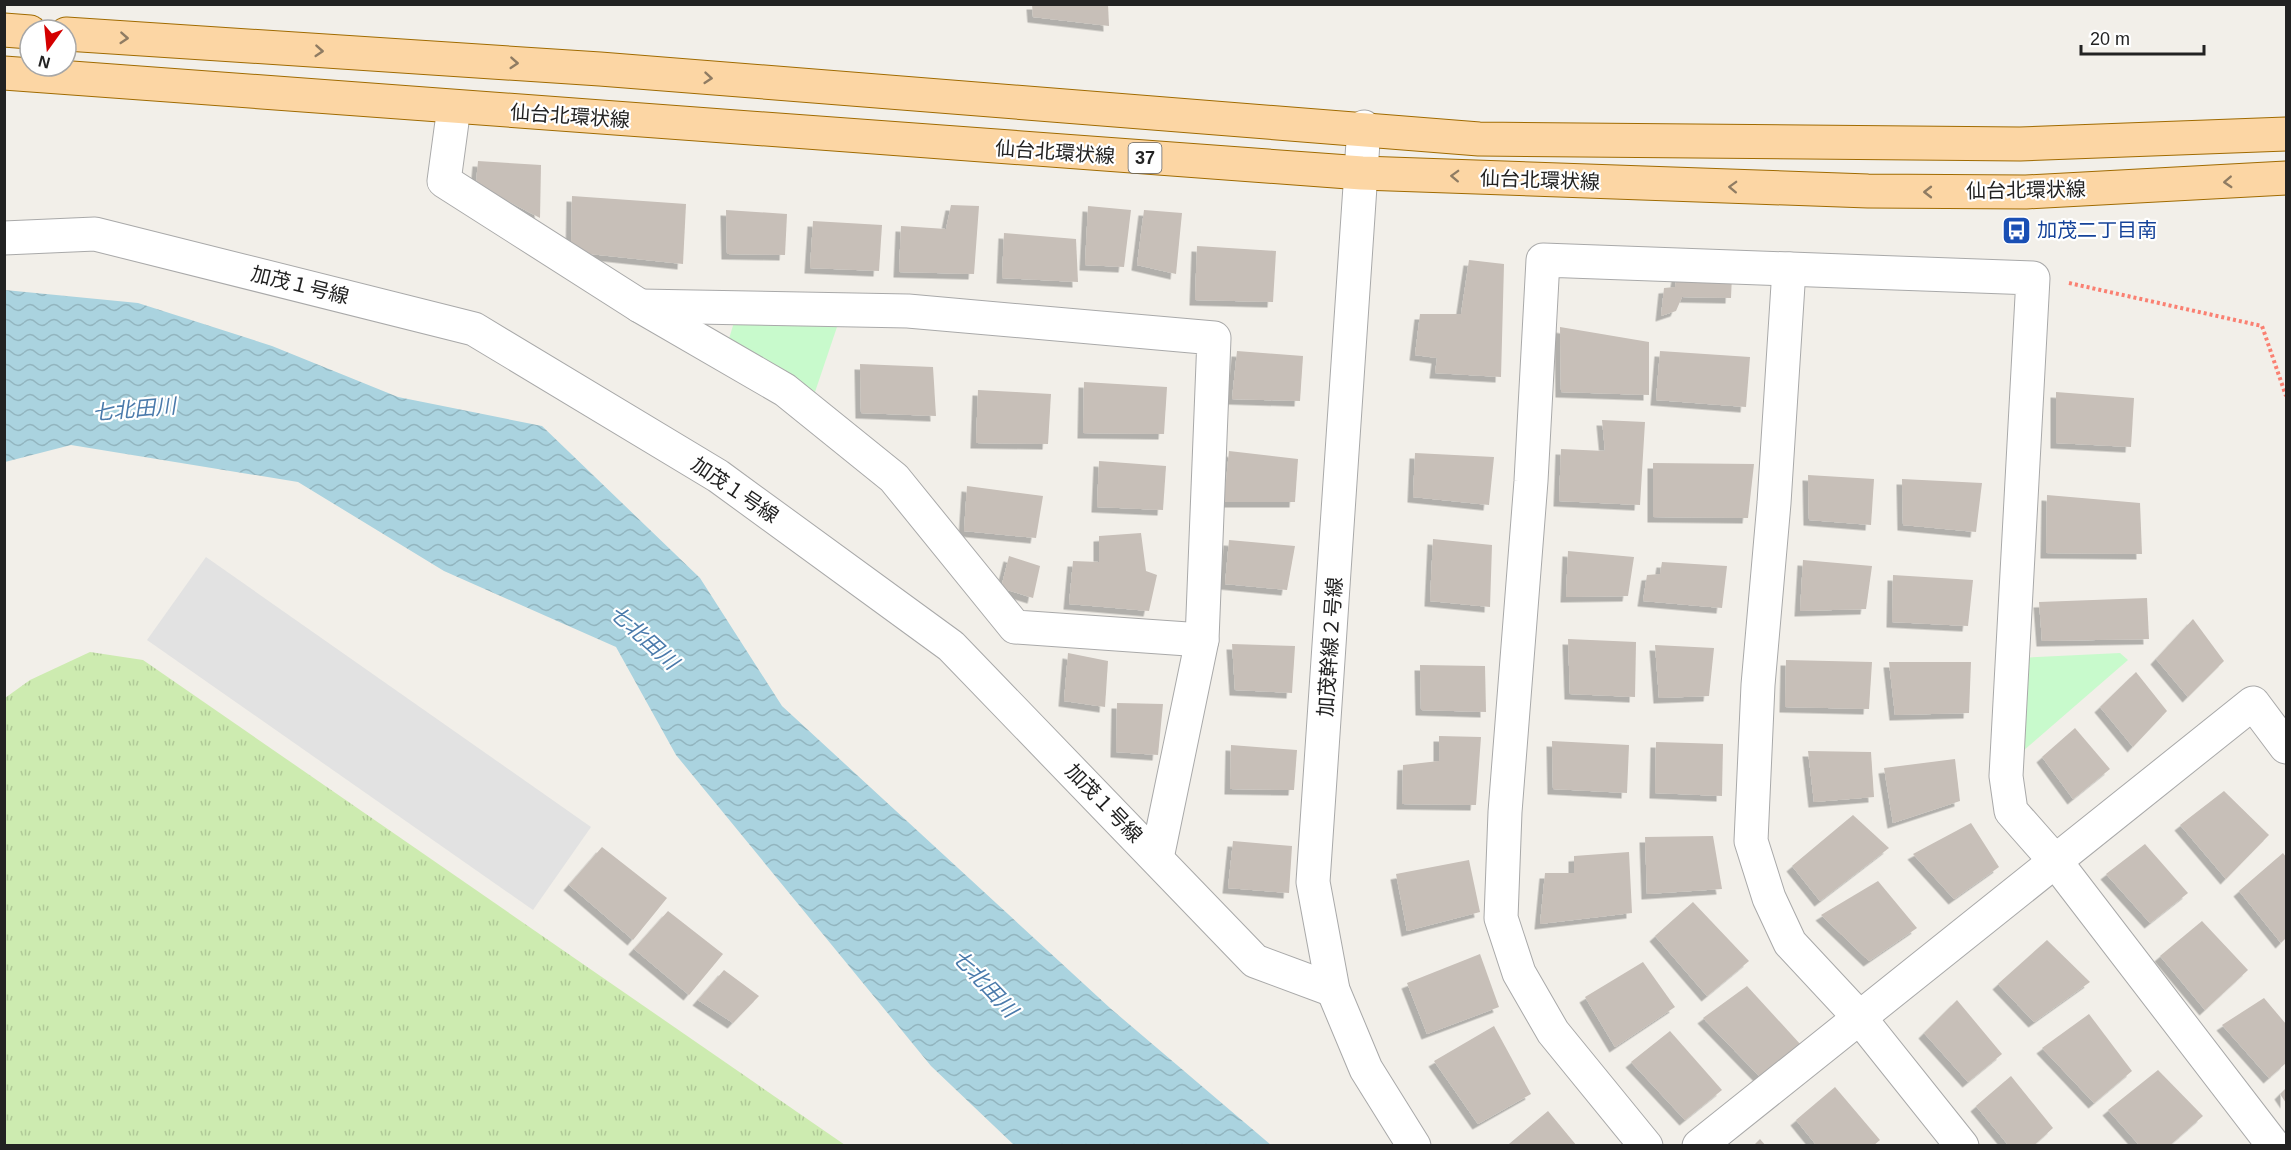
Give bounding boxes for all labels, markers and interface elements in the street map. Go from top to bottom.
north arrow [18,18,78,78]
scale bar [2081,18,2204,56]
text: 20 m [2090,29,2130,49]
one-way arrow [120,31,129,44]
one-way arrow [314,44,323,57]
text: N [36,52,52,72]
one-way arrow [509,57,518,70]
one-way arrow [704,71,713,84]
street label: 仙台北環状線 [509,101,631,131]
street label: 仙台北環状線 [994,137,1116,167]
road number: 37 [1128,143,1162,173]
street label: 仙台北環状線 [1480,167,1600,193]
one-way arrow [1450,170,1459,183]
one-way arrow [2224,176,2233,189]
street label: 仙台北環状線 [1966,178,2086,202]
one-way arrow [1729,181,1738,193]
one-way arrow [1924,186,1933,198]
bus stop icon: 加茂二丁目南 [2000,214,2032,246]
place label: 加茂二丁目南 [2037,219,2157,241]
street label: 加茂１号線 [249,262,351,308]
water label: 七北田川 [91,394,179,424]
street label: 加茂１号線 [687,453,783,527]
street label: 加茂幹線２号線 [1314,576,1346,718]
water label: 七北田川 [605,600,684,675]
street label: 加茂１号線 [1061,759,1147,847]
water label: 七北田川 [948,944,1023,1023]

